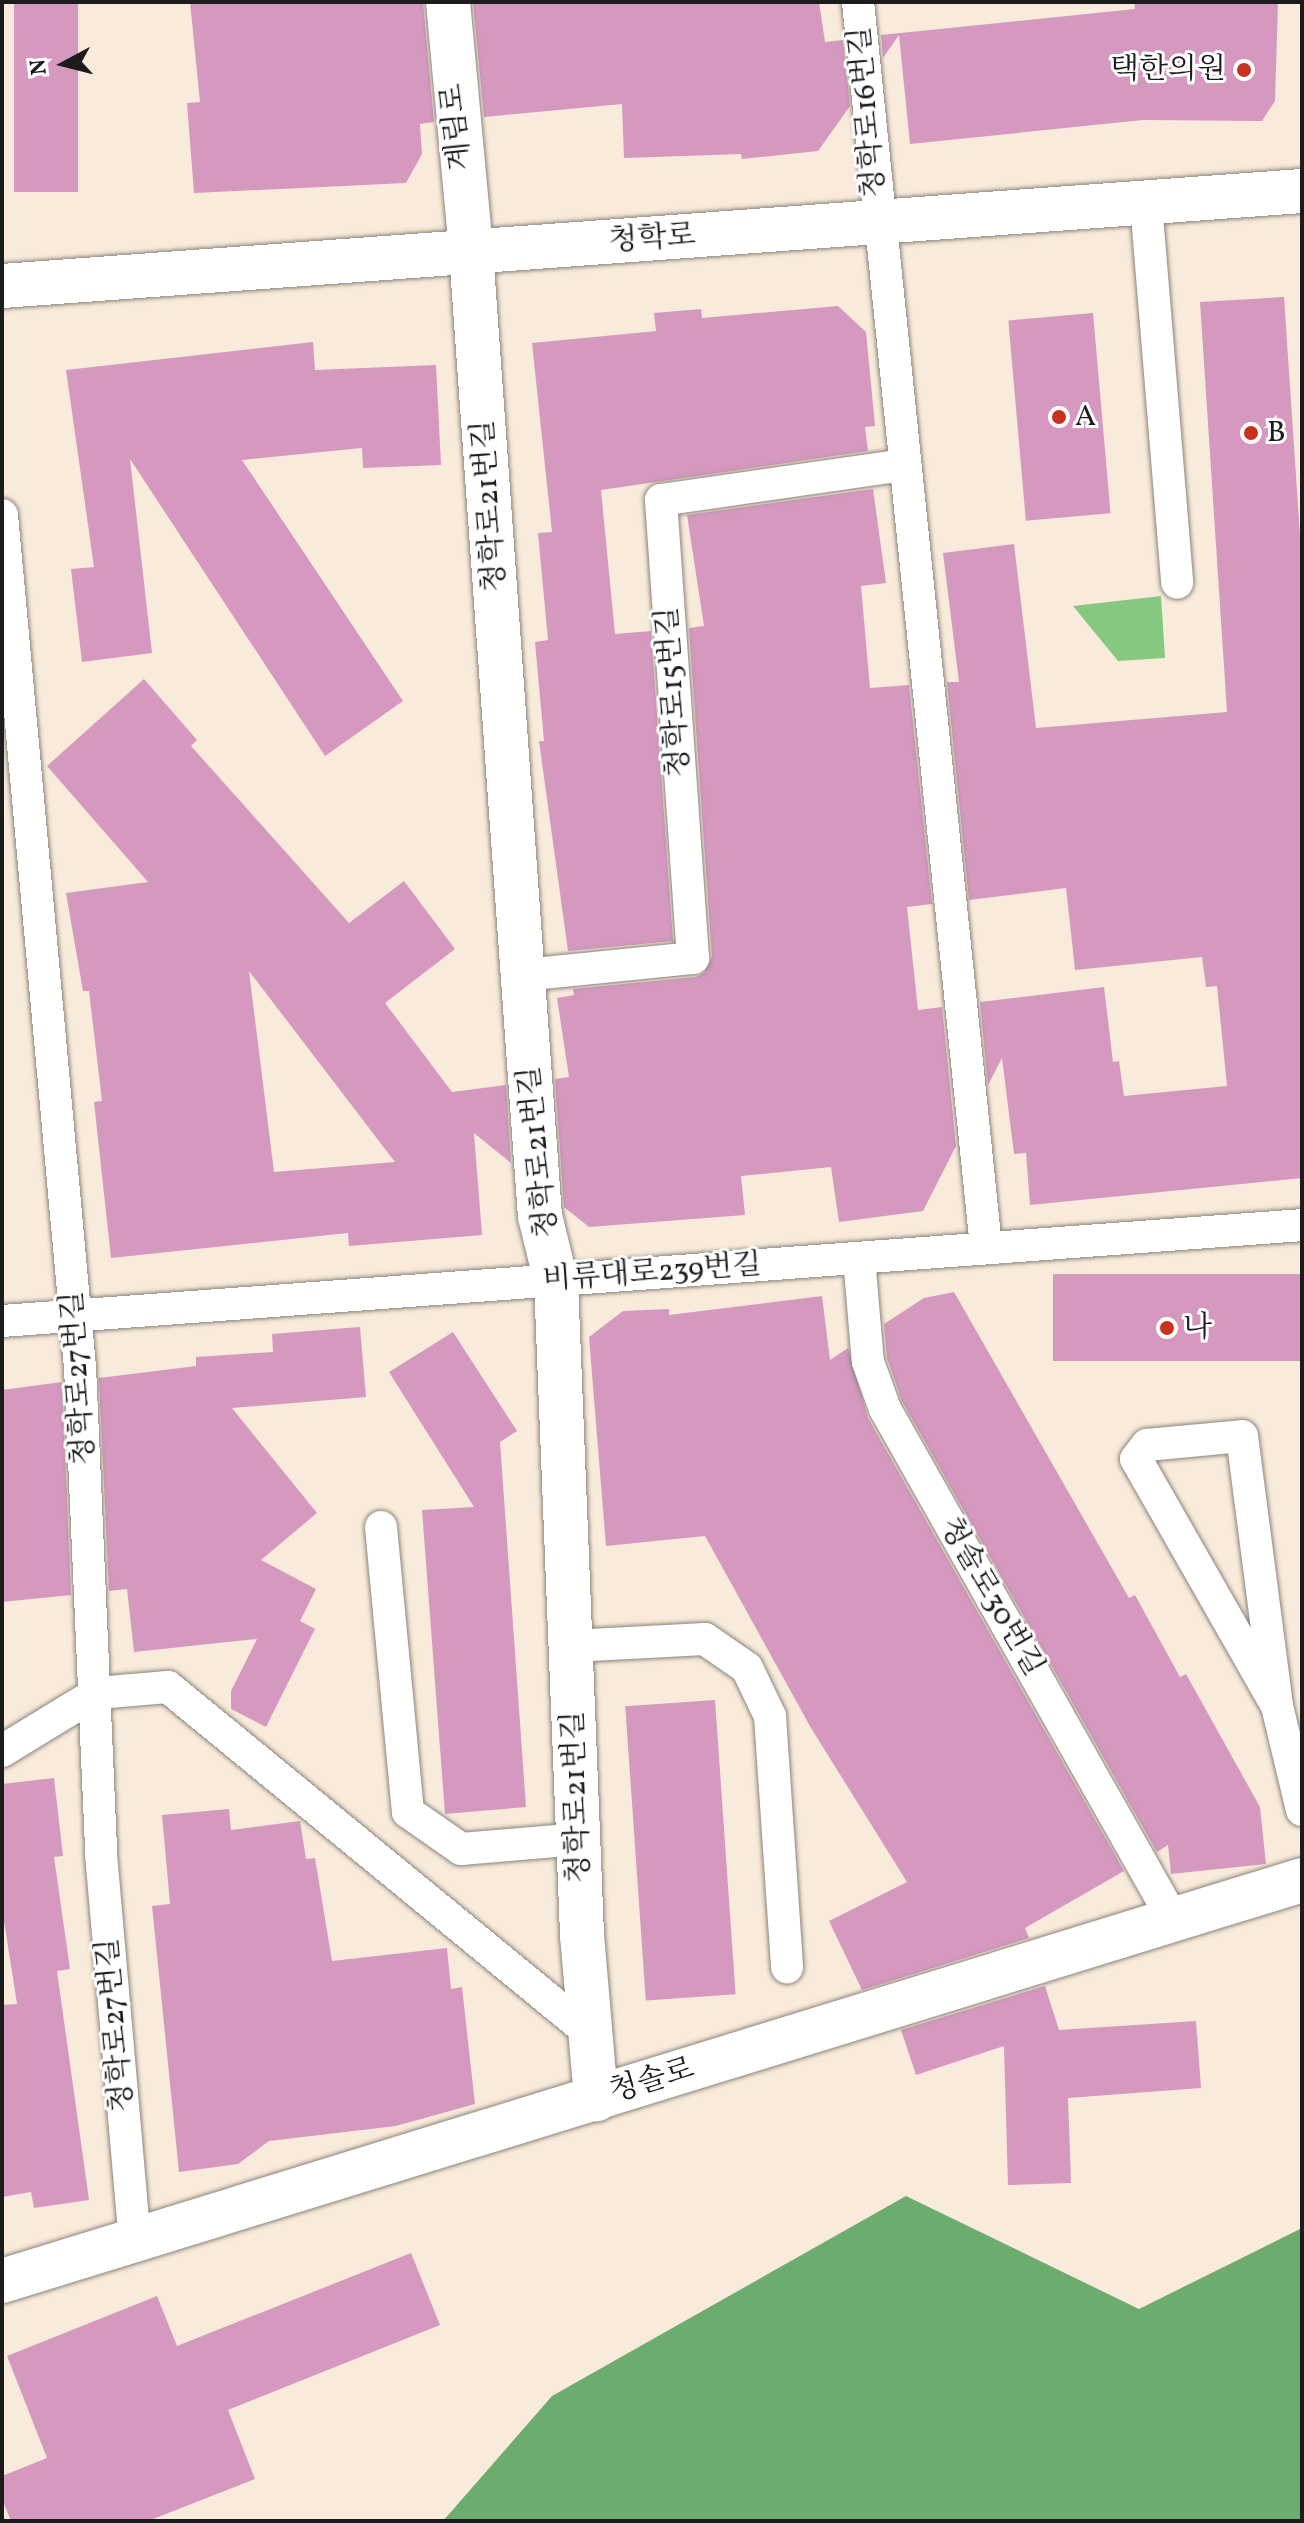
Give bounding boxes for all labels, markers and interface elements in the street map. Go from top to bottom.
north arrow [24,24,104,104]
street label: 청학로16번길 [843,25,893,199]
place label: 택한의원 [1110,52,1226,88]
text: N [23,57,56,77]
marker: 택한의원 [1233,59,1255,81]
street label: 계림로 [435,82,479,172]
street label: 청학로 [607,218,697,260]
place label: A [1075,399,1096,435]
marker: A [1050,408,1068,426]
place label: B [1267,415,1286,451]
street label: 청학로21번길 [466,419,514,593]
marker: B [1242,424,1260,442]
street label: 청학로15번길 [650,605,698,779]
street label: 청학로21번길 [512,1064,566,1240]
street label: 비류대로239번길 [541,1247,763,1299]
street label: 청학로27번길 [55,1290,103,1466]
place label: 나 [1183,1310,1212,1346]
marker: 나 [1158,1319,1176,1337]
street label: 청솔로30번길 [931,1511,1051,1683]
street label: 청학로21번길 [556,1710,598,1884]
street label: 청학로27번길 [90,1936,142,2114]
street label: 청솔로 [605,2051,699,2111]

